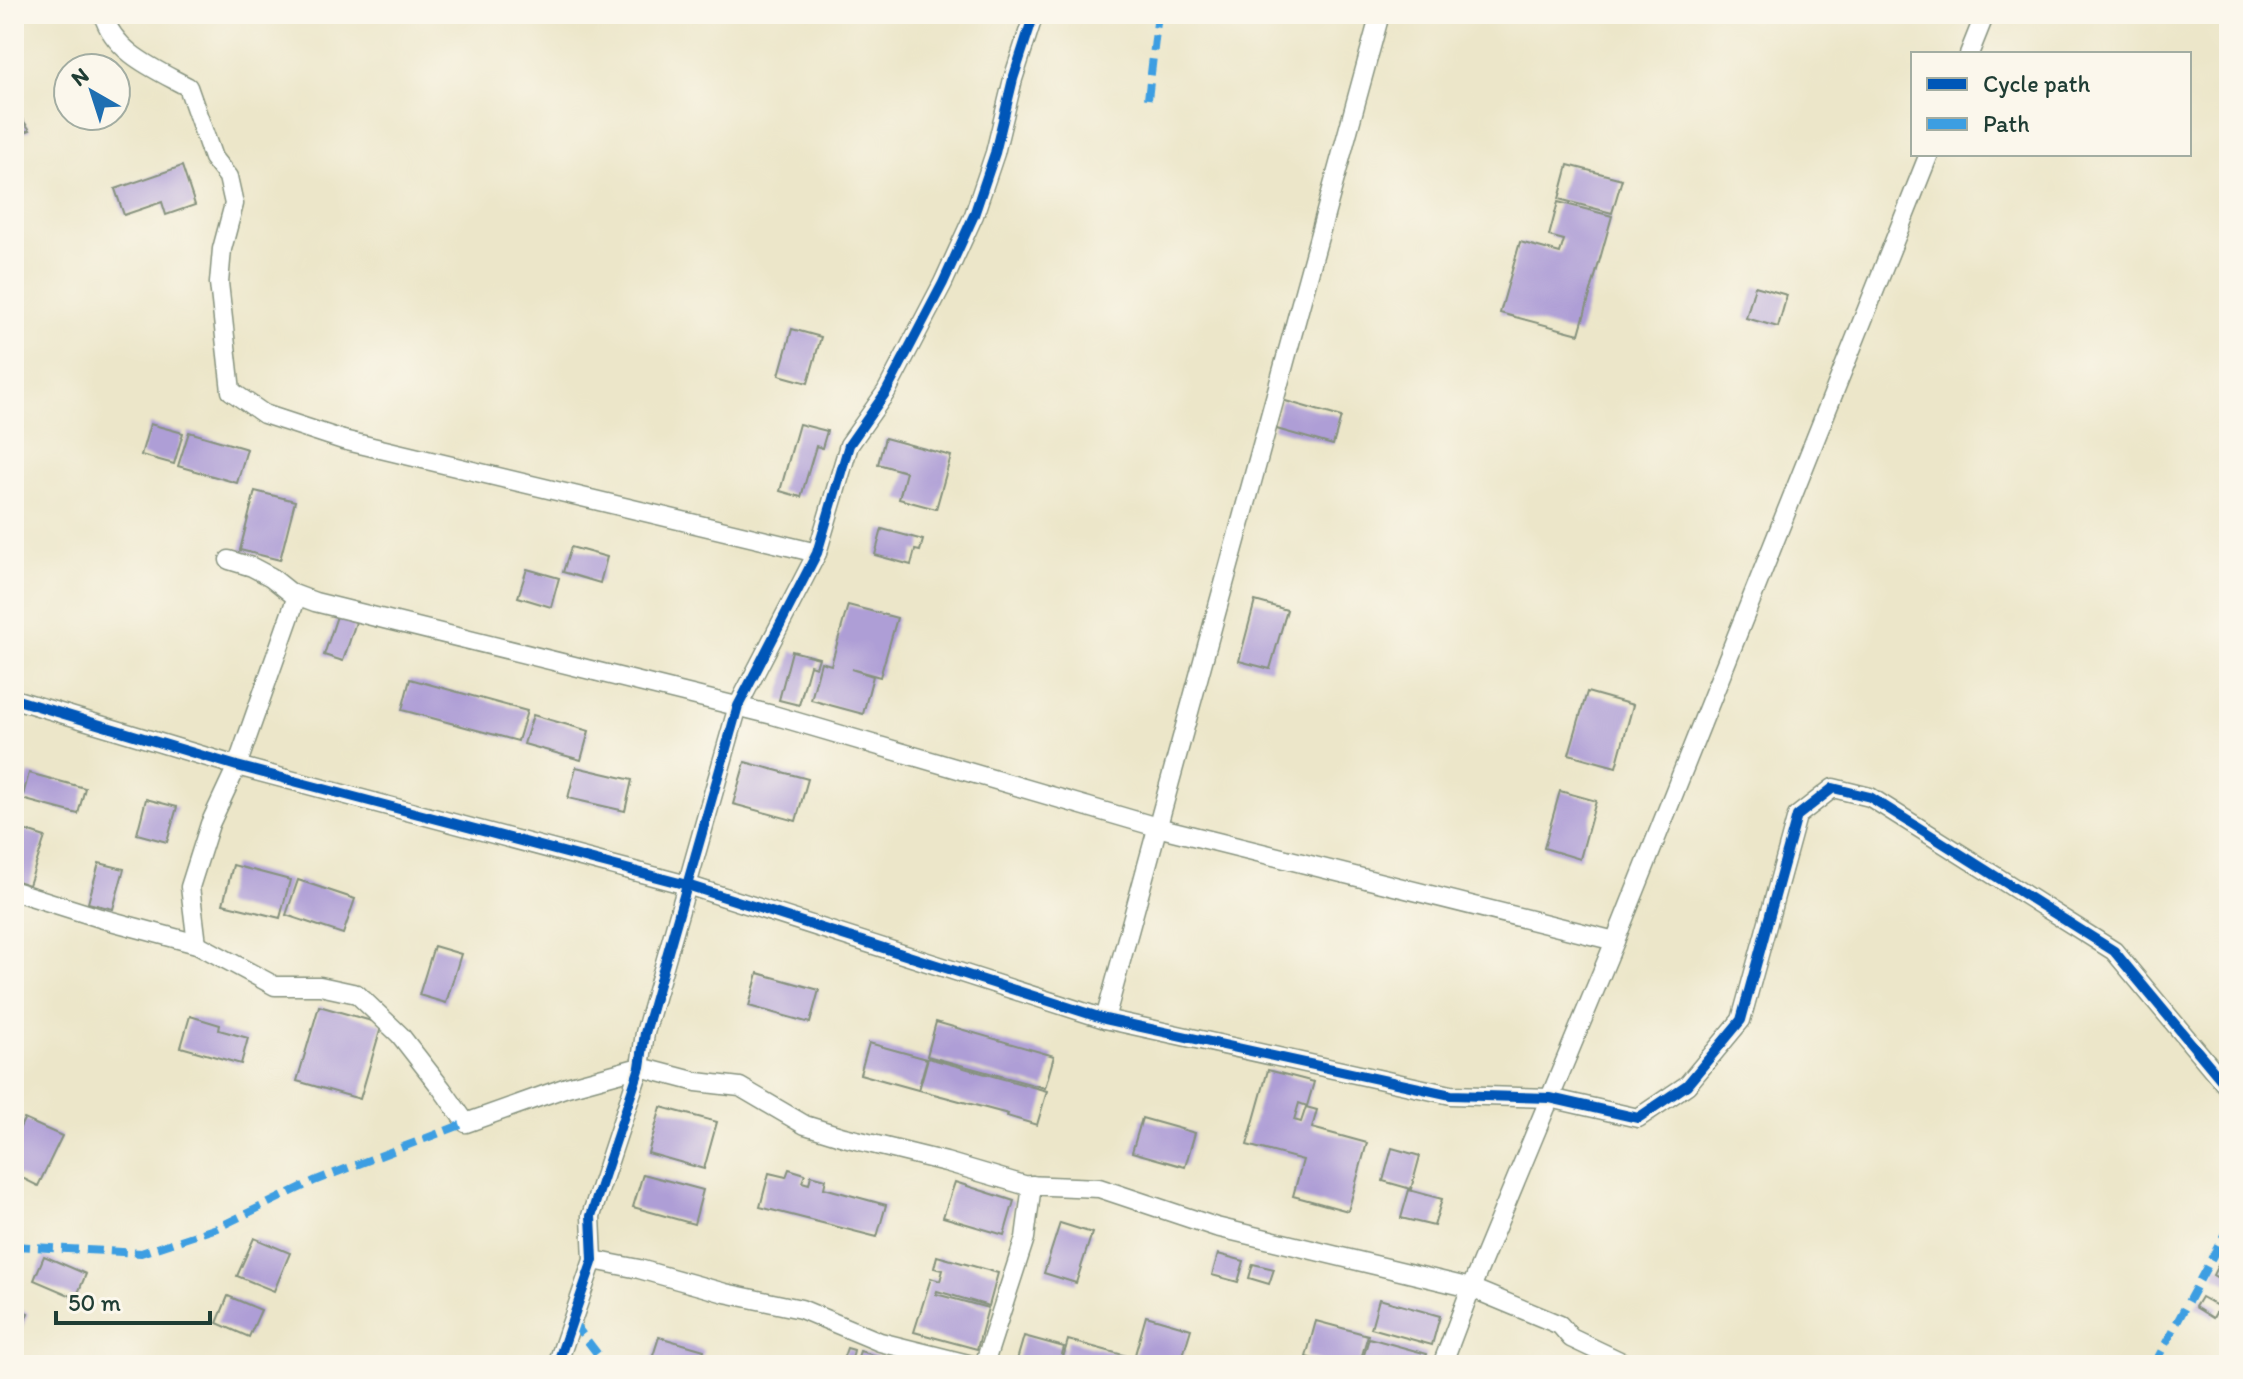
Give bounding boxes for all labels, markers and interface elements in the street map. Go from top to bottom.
north arrow [52,52,132,132]
legend [1911,52,2191,156]
text: N [65,62,94,92]
text: Cycle path [1983,69,2090,98]
text: Path [1983,109,2030,138]
scale bar [56,1275,210,1325]
text: 50 m [68,1288,121,1317]

